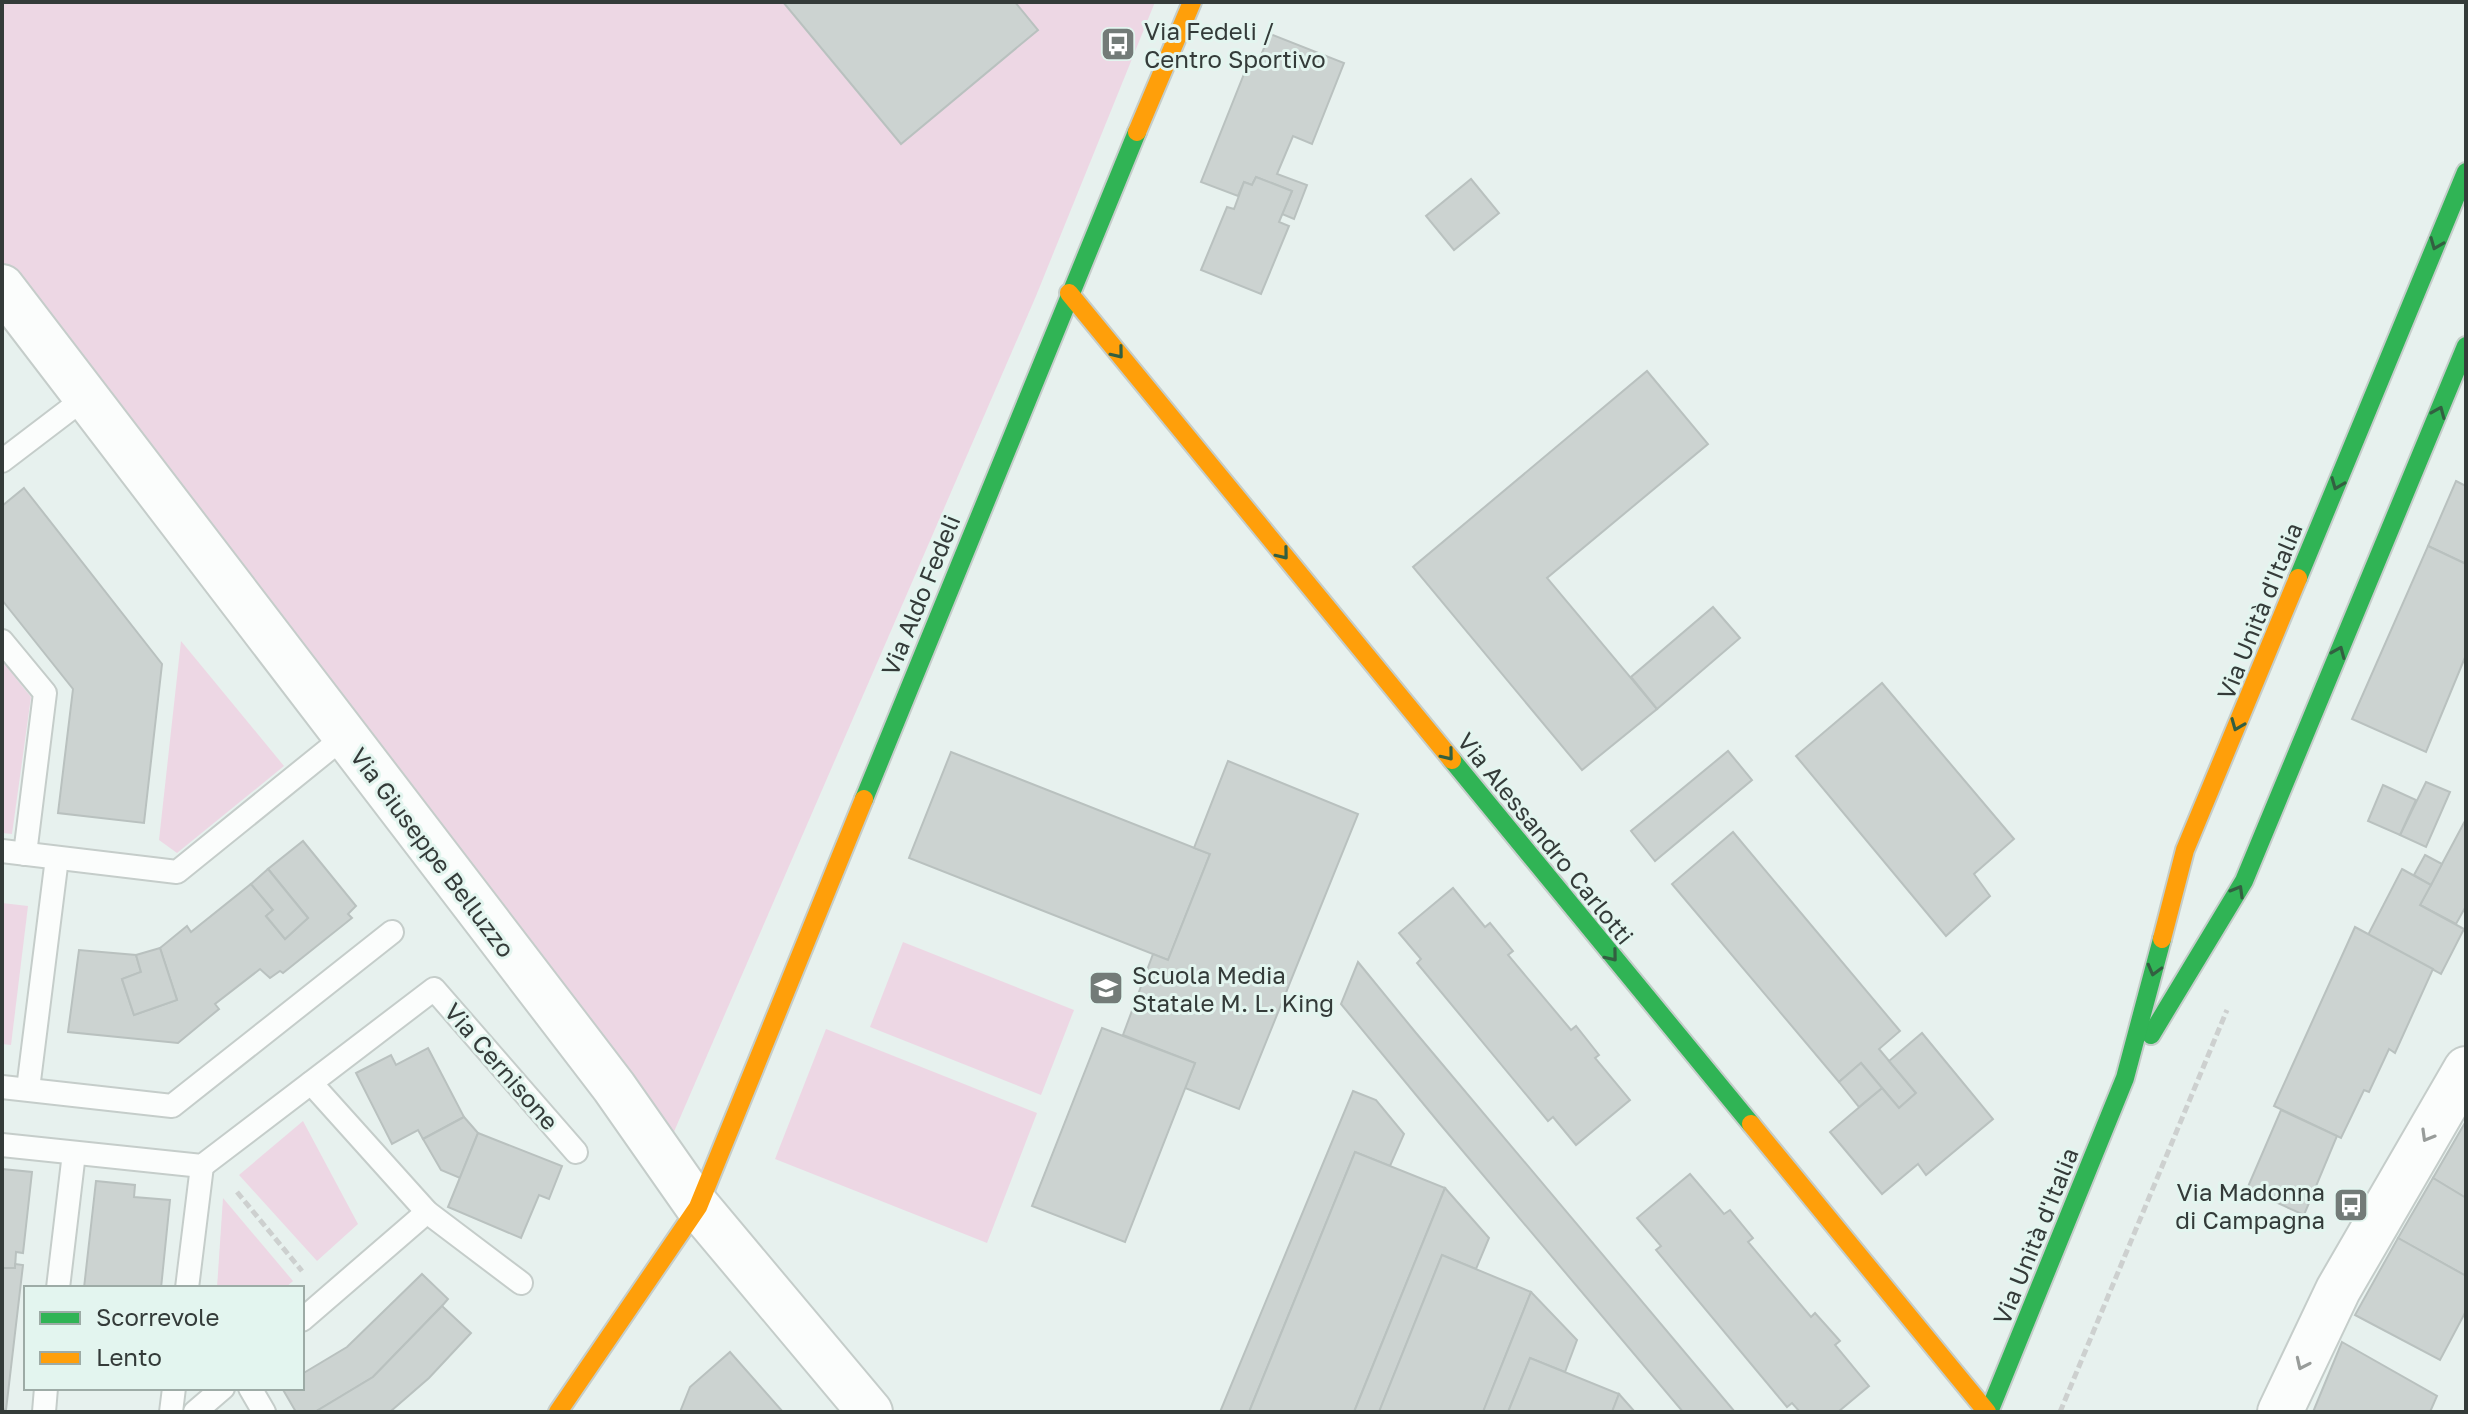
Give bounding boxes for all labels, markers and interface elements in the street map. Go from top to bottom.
place label: Via Fedeli / Centro Sportivo [1144,16,1326,73]
bus stop icon: Via Fedeli / Centro Sportivo [1099,25,1137,63]
one-way arrow [2430,236,2446,250]
one-way arrow [1108,344,1123,358]
one-way arrow [2429,406,2445,420]
one-way arrow [2330,476,2346,490]
street label: Via Aldo Fedeli [875,510,965,680]
street label: Via Unità d'Italia [2210,518,2308,704]
one-way arrow [1273,545,1288,559]
one-way arrow [2329,646,2346,660]
one-way arrow [2231,717,2247,731]
street label: Via Alessandro Carlotti [1452,726,1640,950]
street label: Via Giuseppe Belluzzo [345,741,521,963]
one-way arrow [1438,746,1452,761]
one-way arrow [2228,885,2244,900]
one-way arrow [1602,947,1617,962]
place label: Scuola Media Statale M. L. King [1132,960,1334,1017]
one-way arrow [2146,963,2163,977]
school or university icon: Scuola Media Statale M. L. King [1087,969,1125,1007]
street label: Via Cernisone [439,997,565,1135]
one-way arrow [2421,1127,2437,1142]
street label: Via Unità d'Italia [1986,1143,2084,1329]
place label: Via Madonna di Campagna [2175,1177,2325,1234]
bus stop icon: Via Madonna di Campagna [2332,1186,2370,1224]
legend [24,1286,304,1390]
text: Scorrevole [96,1302,219,1331]
text: Lento [96,1342,162,1371]
one-way arrow [2296,1356,2312,1371]

